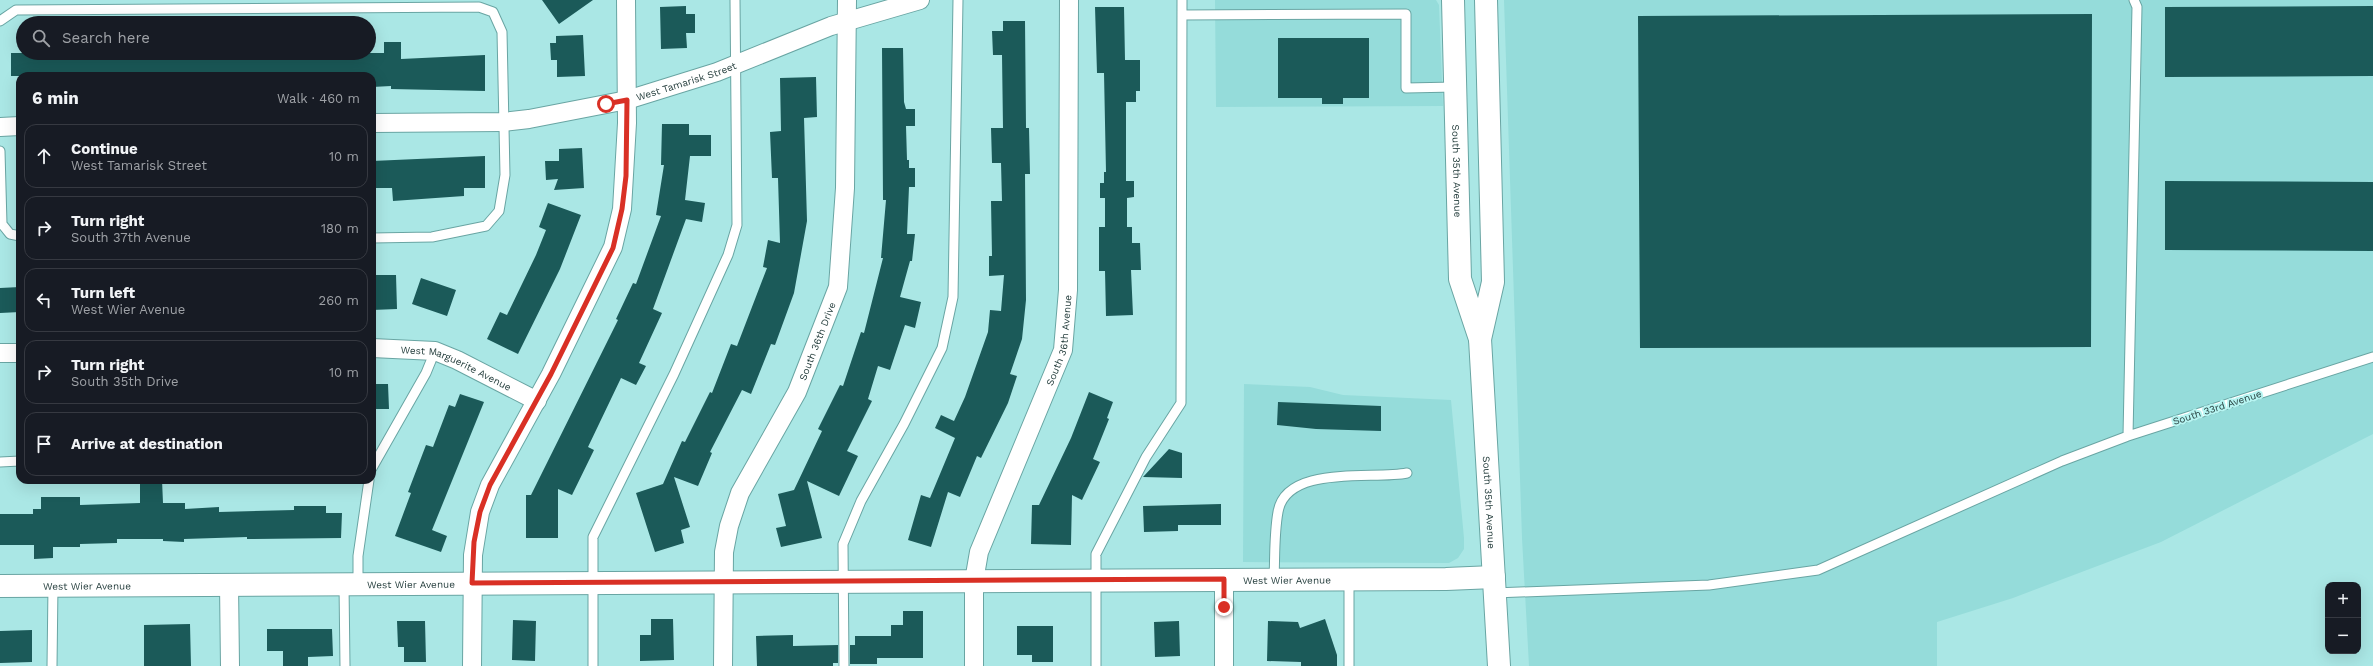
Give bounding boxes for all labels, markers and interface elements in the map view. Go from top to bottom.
search box [16,16,376,60]
icon: search [30,27,52,49]
text: Search here [62,29,150,47]
street label: West Tamarisk Street [635,60,739,103]
text: 6 min [32,88,79,108]
text: Walk · 460 m [277,91,360,106]
route start [597,95,615,113]
street label: South 35th Avenue [1450,124,1463,218]
text: Continue [71,140,138,158]
icon: ahead [33,145,55,167]
text: 10 m [329,149,359,164]
text: West Tamarisk Street [71,158,207,173]
text: Turn right [71,212,144,230]
icon: right [33,217,55,239]
text: 180 m [321,221,359,236]
text: South 37th Avenue [71,230,191,245]
text: Turn left [71,284,135,302]
icon: left [33,289,55,311]
text: 260 m [319,293,359,308]
street label: South 36th Avenue [1044,294,1074,387]
street label: South 36th Drive [797,300,838,382]
text: West Wier Avenue [71,302,185,317]
street label: West Marguerite Avenue [400,344,513,393]
text: Turn right [71,356,144,374]
icon: right [33,361,55,383]
text: 10 m [329,365,359,380]
text: South 35th Drive [71,374,178,389]
street label: South 33rd Avenue [2171,388,2263,427]
icon: arrive [33,433,55,455]
text: Arrive at destination [71,435,223,453]
street label: South 35th Avenue [1481,456,1497,549]
street label: West Wier Avenue [1243,575,1331,586]
street label: West Wier Avenue [367,579,455,590]
street label: West Wier Avenue [43,580,131,592]
map controls [2325,582,2361,654]
button: + [2325,582,2361,618]
route end [1215,598,1233,616]
button: − [2325,618,2361,654]

